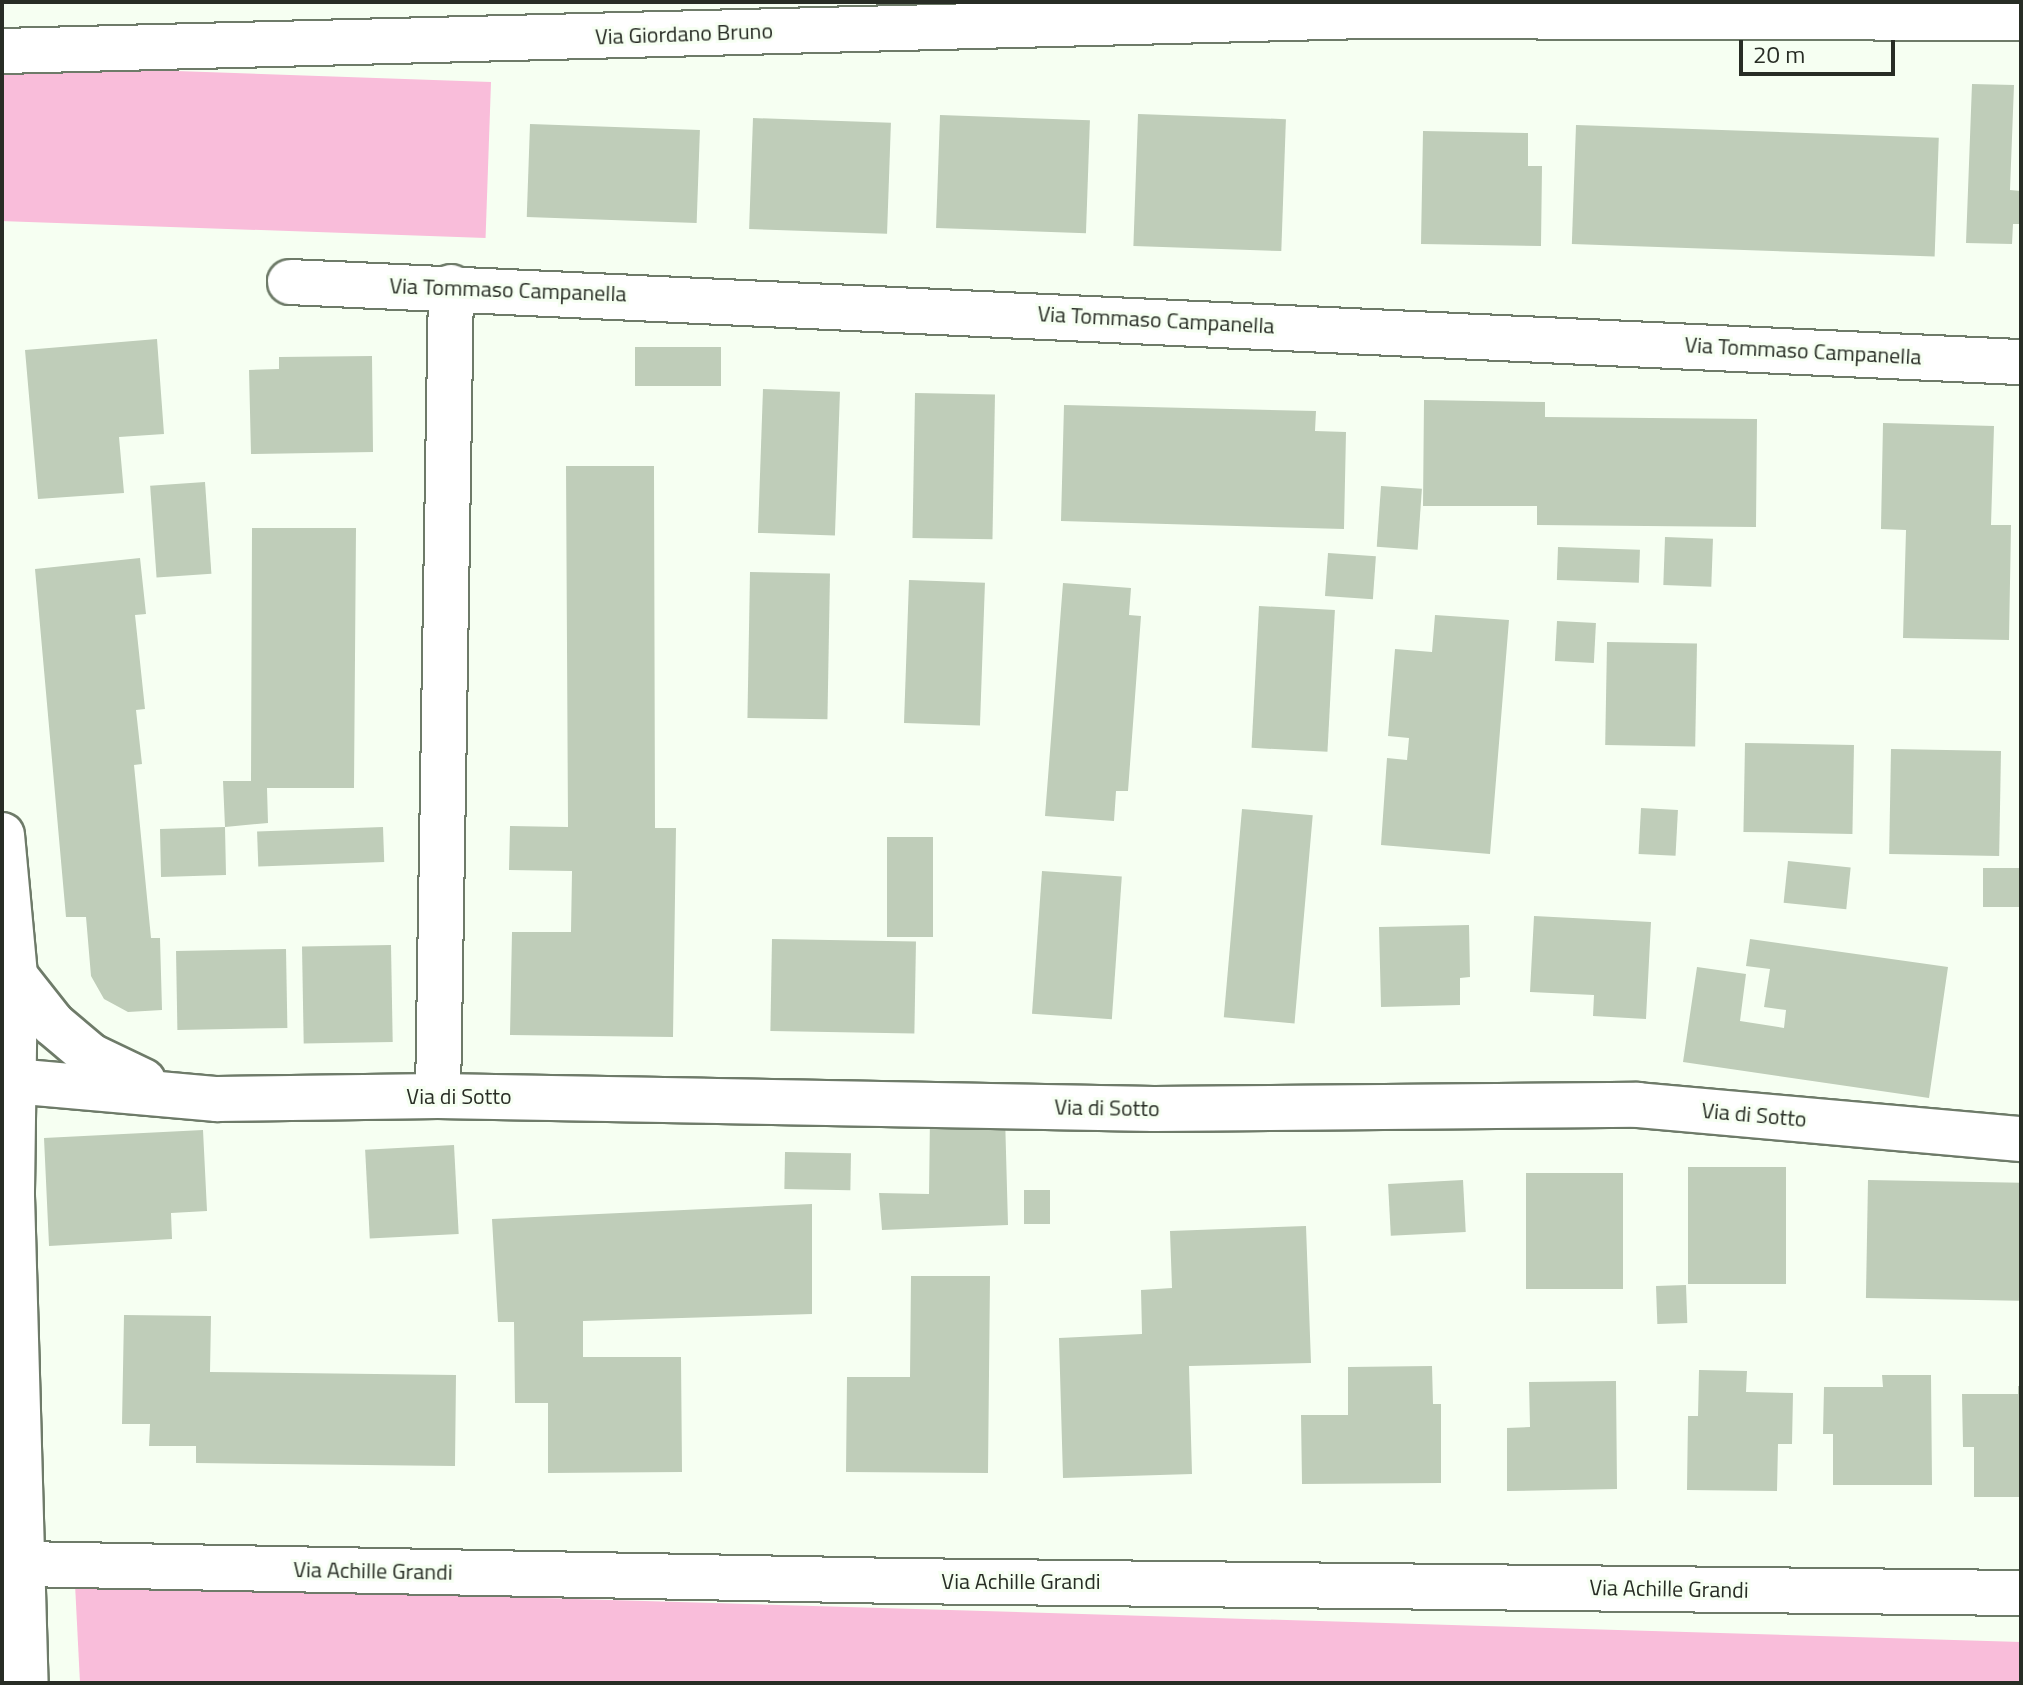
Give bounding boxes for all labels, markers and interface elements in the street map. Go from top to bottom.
street label: Via Giordano Bruno [595,18,773,50]
scale bar [1743,24,1899,74]
text: 20 m [1753,36,1805,72]
street label: Via Tommaso Campanella [389,273,627,307]
street label: Via Tommaso Campanella [1037,301,1275,339]
street label: Via Tommaso Campanella [1684,332,1922,370]
street label: Via di Sotto [406,1084,512,1110]
street label: Via di Sotto [1054,1094,1160,1122]
street label: Via di Sotto [1700,1097,1808,1133]
street label: Via Achille Grandi [293,1556,453,1586]
street label: Via Achille Grandi [941,1569,1101,1595]
street label: Via Achille Grandi [1589,1574,1749,1604]

